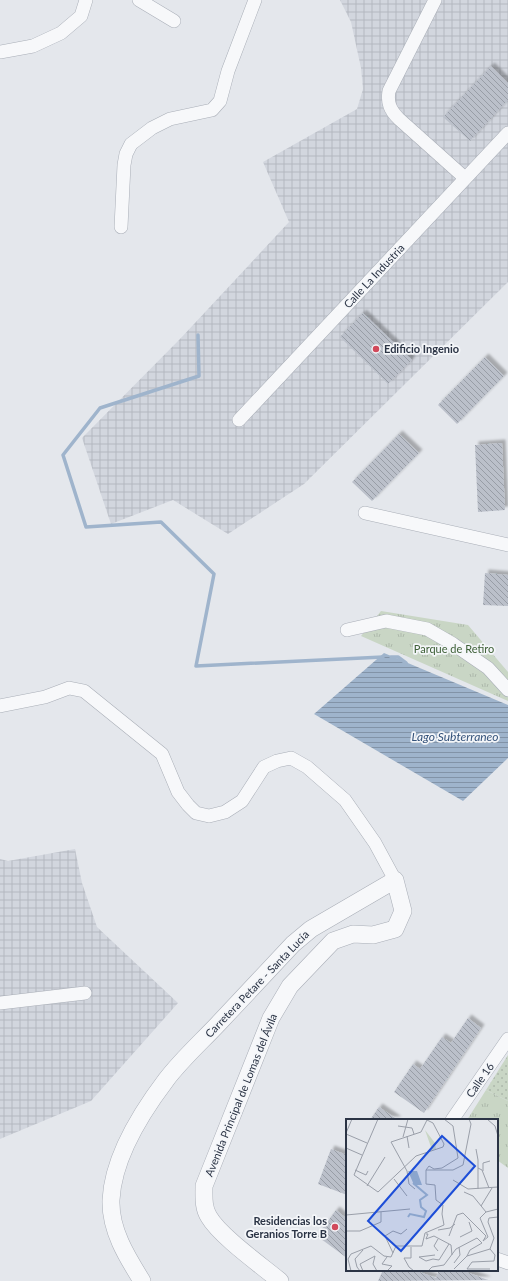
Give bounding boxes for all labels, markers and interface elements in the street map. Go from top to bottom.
street label: Calle La Industria [341,241,407,310]
place label: Edificio Ingenio [384,342,459,355]
marker: Edificio Ingenio [371,344,381,354]
park label: Parque de Retiro [414,642,494,655]
water label: Lago Subterraneo [411,729,499,744]
street label: Carretera Petare - Santa Lucía [202,927,311,1040]
street label: Avenida Principal de Lomas del Ávila [202,1011,279,1178]
street label: Calle 16 [463,1060,496,1100]
inset map [346,1119,498,1271]
place label: Residencias los Geranios Torre B [246,1214,327,1240]
marker: Residencias los Geranios Torre B [330,1222,340,1232]

